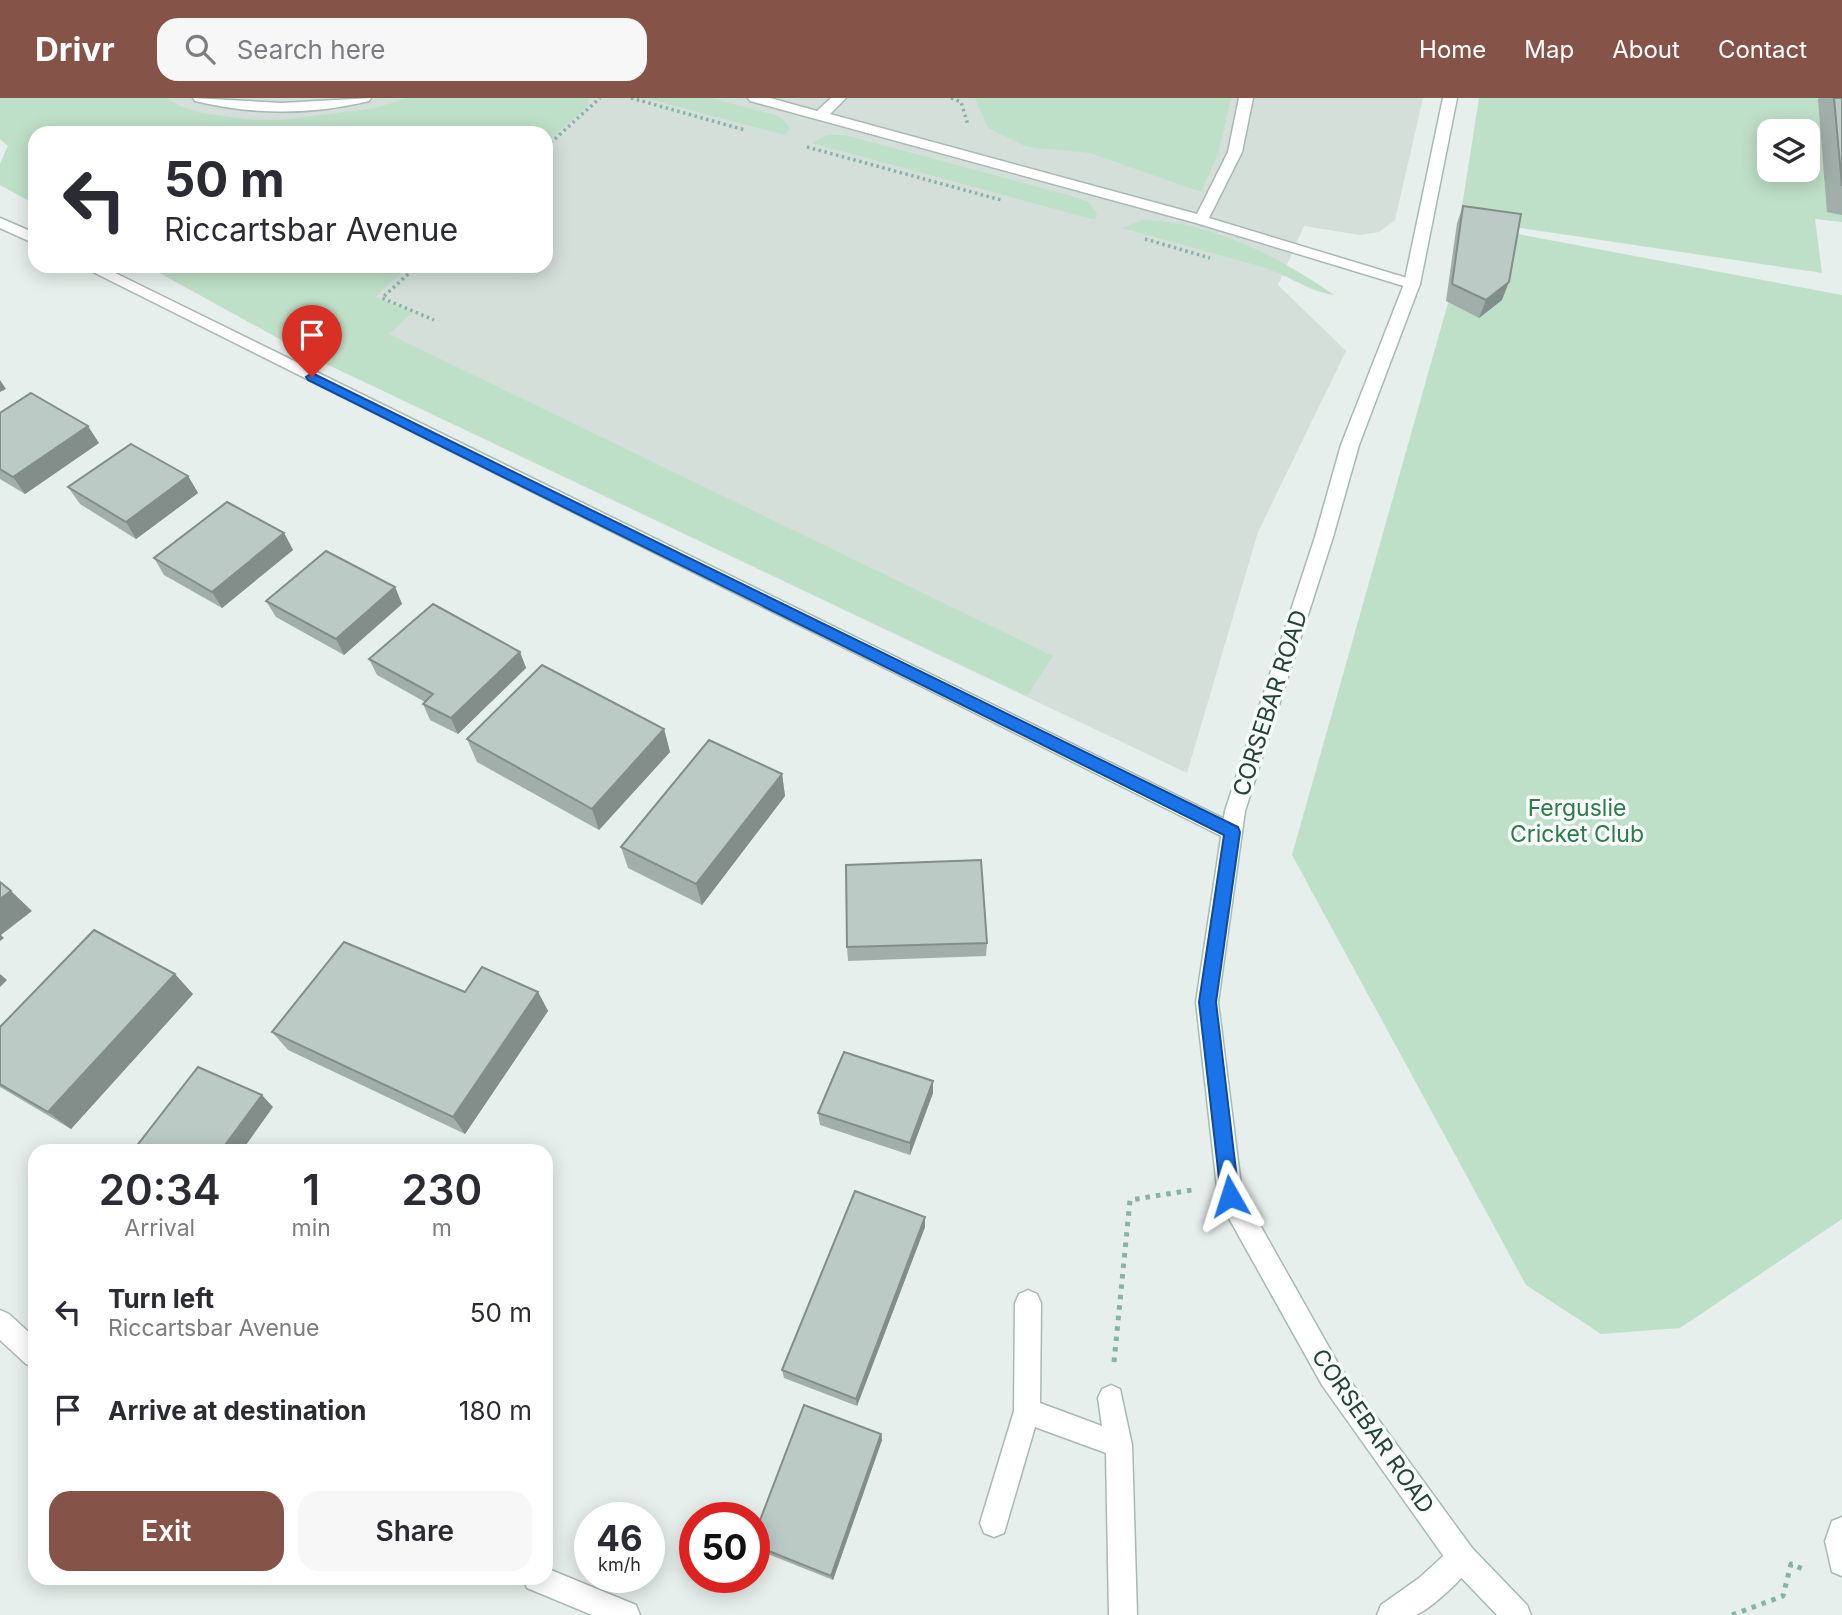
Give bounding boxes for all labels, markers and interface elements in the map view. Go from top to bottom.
search box [157,18,647,81]
text: Drivr [35,29,115,69]
icon: search [181,30,219,68]
text: Search here [237,34,385,65]
text: Home [1419,35,1486,64]
text: Map [1524,35,1574,64]
text: About [1612,35,1680,64]
text: Contact [1718,35,1807,64]
map controls [1757,119,1820,182]
button: layers [1757,119,1820,182]
text: 50 m [164,150,285,209]
icon: left [49,154,140,245]
text: Riccartsbar Avenue [164,210,458,249]
pin [282,305,342,377]
icon: arrive [293,316,331,354]
street label: CORSEBAR ROAD [1227,606,1313,800]
park label: Ferguslie Cricket Club [1510,794,1644,848]
position arrow [1193,1159,1267,1233]
text: 20:34 [99,1164,221,1215]
text: 1 [302,1164,320,1215]
text: 230 [402,1164,482,1215]
text: Arrival [124,1214,195,1242]
text: min [292,1214,331,1242]
text: m [432,1214,452,1242]
text: Turn left [108,1283,214,1314]
icon: left [49,1293,87,1331]
text: 50 m [470,1297,532,1328]
text: Riccartsbar Avenue [108,1314,319,1342]
street label: CORSEBAR ROAD [1306,1343,1440,1519]
icon: arrive [49,1391,87,1429]
text: Arrive at destination [108,1395,367,1426]
text: 180 m [459,1395,532,1426]
button: Exit [49,1491,284,1571]
button: Share [298,1491,532,1571]
speed limit sign: 50 [679,1502,770,1593]
text: 46 [596,1517,643,1559]
text: km/h [598,1554,641,1575]

